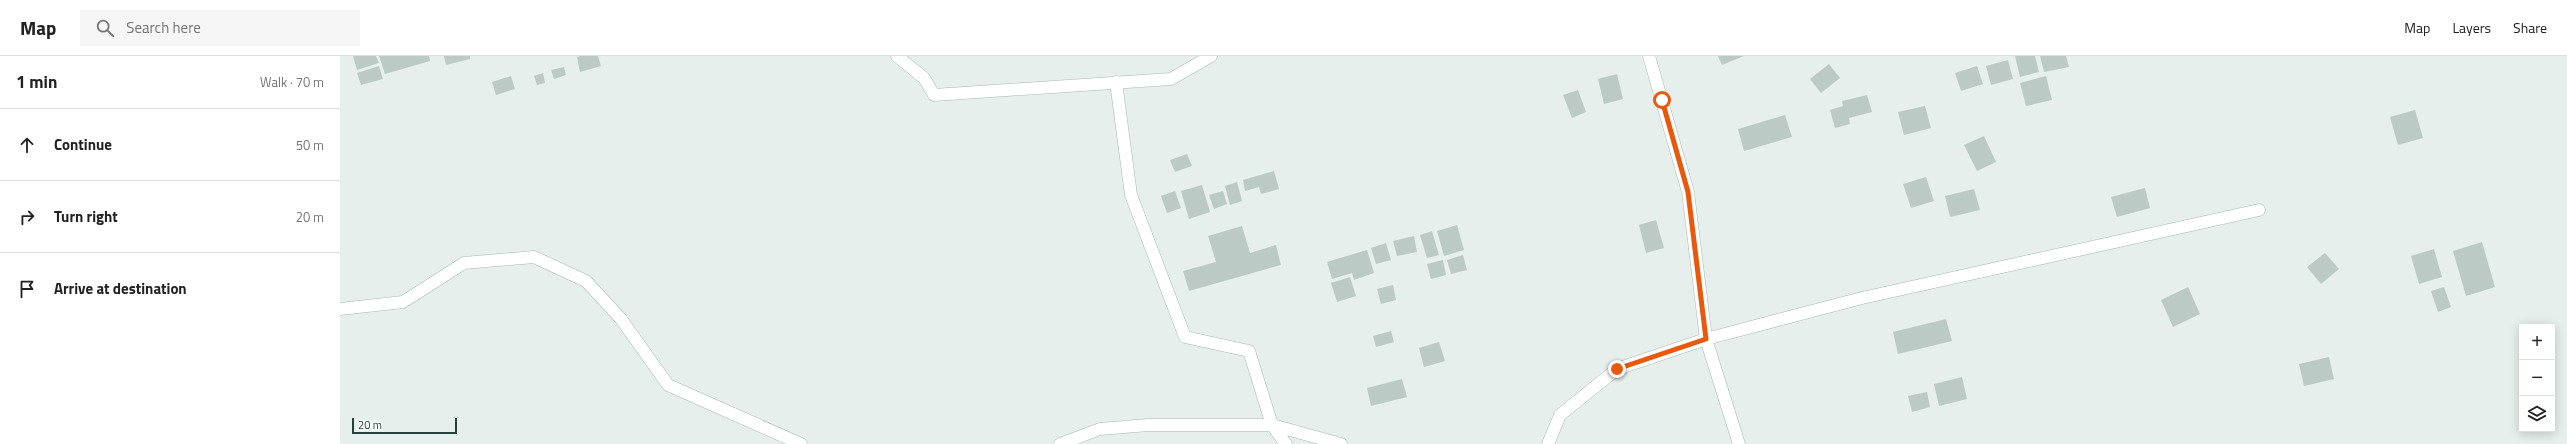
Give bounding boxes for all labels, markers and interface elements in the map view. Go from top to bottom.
search box [80,10,360,46]
text: Map [20,13,56,42]
text: Search here [126,16,201,39]
icon: search [94,17,116,39]
text: Map [2404,17,2430,38]
text: Layers [2452,17,2491,38]
text: Share [2513,17,2547,38]
text: 1 min [16,69,57,95]
text: Walk · 70 m [260,72,324,92]
route start [1653,91,1671,109]
text: Continue [54,133,112,156]
icon: ahead [16,134,38,156]
text: 50 m [296,135,324,155]
text: Turn right [54,205,118,228]
icon: right [16,206,38,228]
text: 20 m [296,207,324,227]
text: Arrive at destination [54,277,187,300]
icon: arrive [16,278,38,300]
map controls [2519,324,2555,432]
button: + [2519,324,2555,360]
route end [1608,360,1626,378]
button: − [2519,360,2555,396]
button: layers [2519,396,2555,432]
scale bar [352,416,457,435]
text: 20 m [358,417,382,433]

